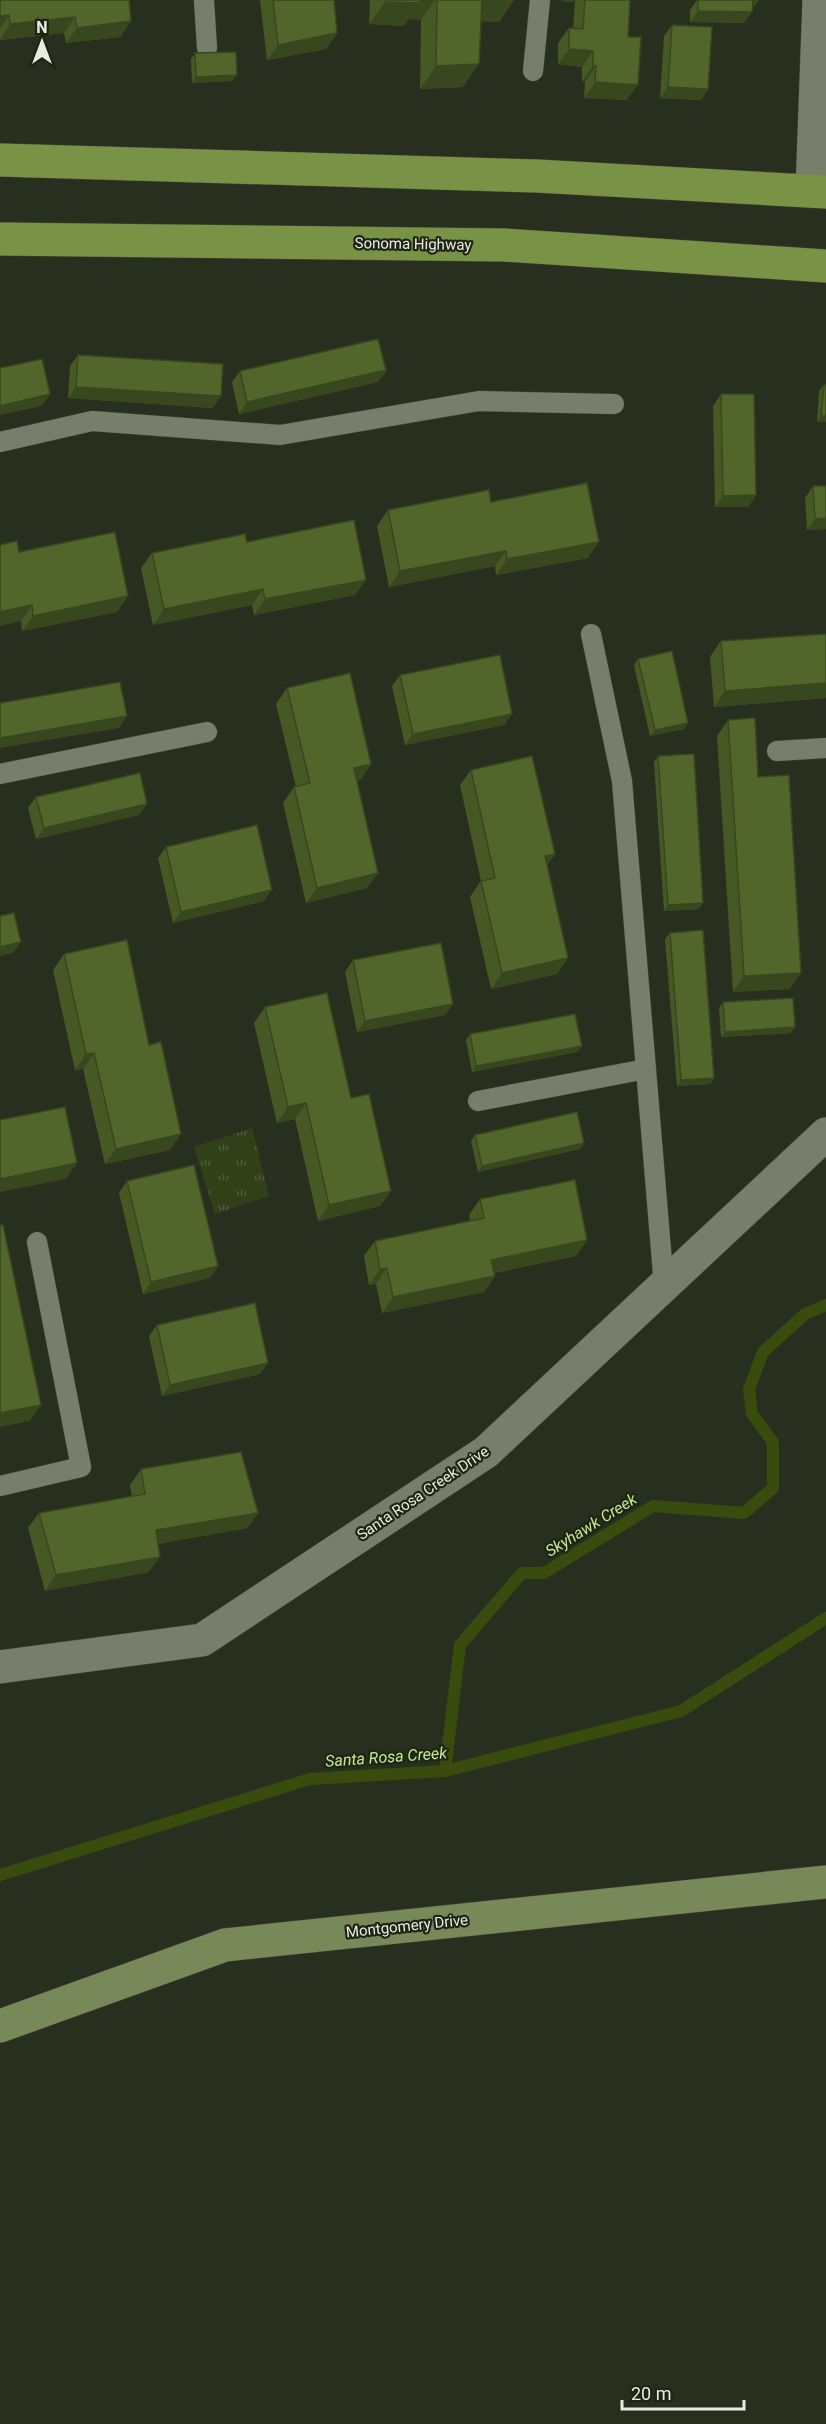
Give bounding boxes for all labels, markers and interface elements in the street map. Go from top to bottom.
north arrow [12,12,72,72]
text: N [36,18,48,37]
street label: Sonoma Highway [354,234,472,254]
street label: Santa Rosa Creek Drive [354,1442,492,1544]
water label: Skyhawk Creek [542,1489,641,1561]
water label: Santa Rosa Creek [324,1743,449,1771]
street label: Montgomery Drive [345,1911,469,1941]
scale bar [622,2373,744,2411]
text: 20 m [631,2383,671,2404]

